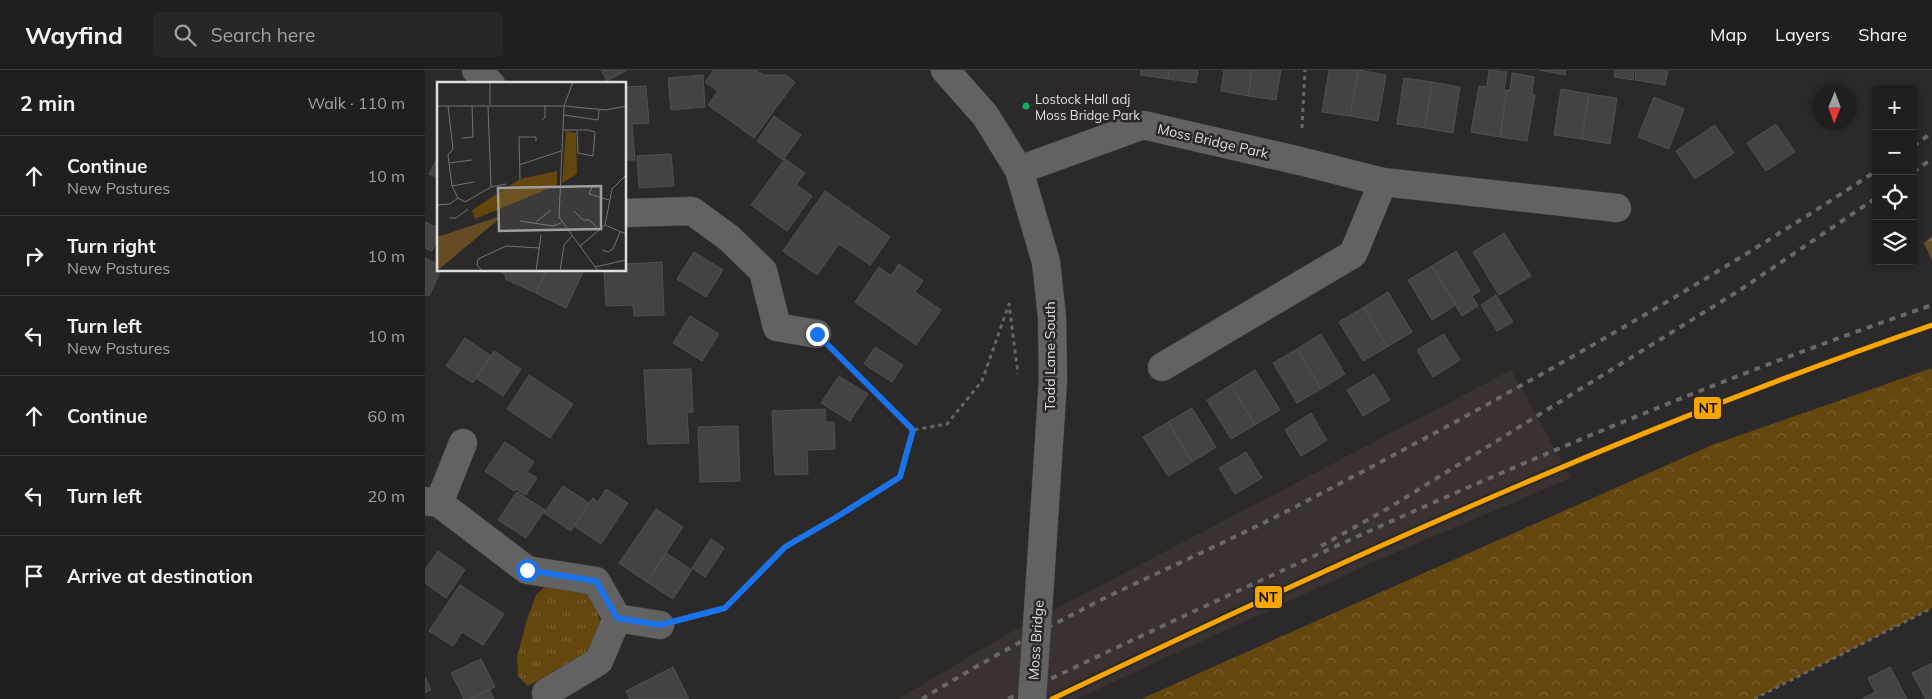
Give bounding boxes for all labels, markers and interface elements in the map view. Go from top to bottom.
search box [153,12,503,57]
text: Wayfind [25,20,123,50]
icon: search [171,21,199,49]
text: Search here [211,23,315,47]
text: Map [1710,23,1747,46]
text: Layers [1775,23,1830,46]
text: Share [1858,23,1907,46]
inset map [437,82,626,271]
north arrow [1812,85,1857,130]
map controls [1872,85,1917,265]
button: + [1872,85,1917,130]
text: 2 min [20,90,75,116]
place label: Lostock Hall adj Moss Bridge Park [1035,91,1140,123]
text: Walk · 110 m [307,93,405,113]
marker: Lostock Hall adj Moss Bridge Park [1021,101,1031,111]
street label: Moss Bridge Park [1156,120,1271,163]
button: − [1872,130,1917,175]
text: Continue [67,154,147,178]
icon: ahead [20,162,48,190]
text: 10 m [368,166,405,186]
button: locate [1872,175,1917,220]
text: New Pastures [67,178,170,198]
button: layers [1872,220,1917,265]
text: Turn right [67,234,156,258]
icon: right [20,242,48,270]
text: 10 m [368,246,405,266]
text: New Pastures [67,258,170,278]
street label: Todd Lane South [1041,301,1059,411]
text: Turn left [67,314,142,338]
icon: left [20,322,48,350]
route end [806,323,829,346]
text: 10 m [368,326,405,346]
text: New Pastures [67,338,170,358]
line badge: NT [1693,396,1722,420]
text: NT [1698,399,1718,417]
icon: ahead [20,402,48,430]
text: Continue [67,404,147,428]
text: 60 m [368,406,405,426]
icon: left [20,482,48,510]
text: Turn left [67,484,142,508]
text: 20 m [368,486,405,506]
route start [516,559,539,582]
icon: arrive [20,562,48,590]
text: Arrive at destination [67,564,253,588]
line badge: NT [1254,585,1283,609]
text: NT [1258,588,1278,606]
street label: Moss Bridge [1024,599,1048,681]

